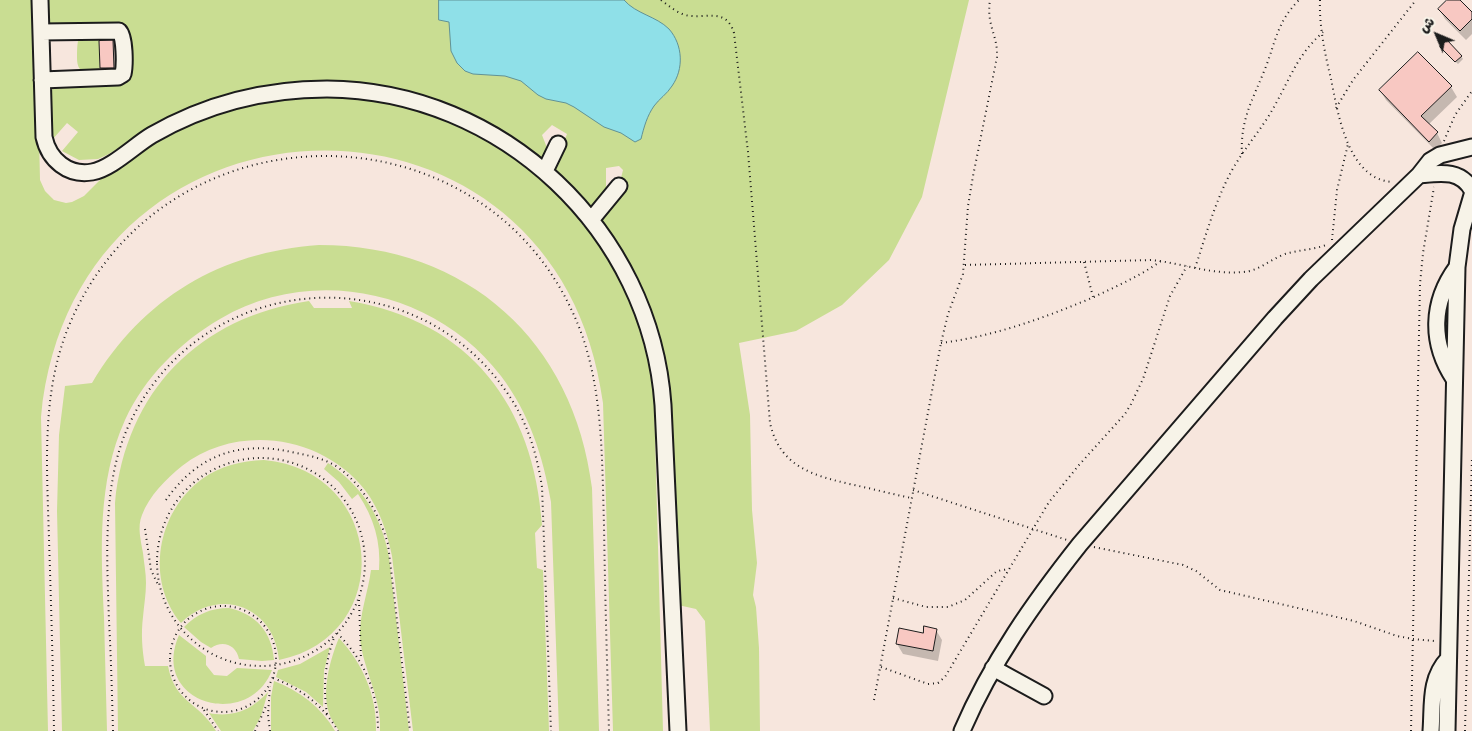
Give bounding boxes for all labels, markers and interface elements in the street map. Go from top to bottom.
north arrow [1412,10,1462,60]
text: ش [1414,12,1438,36]

